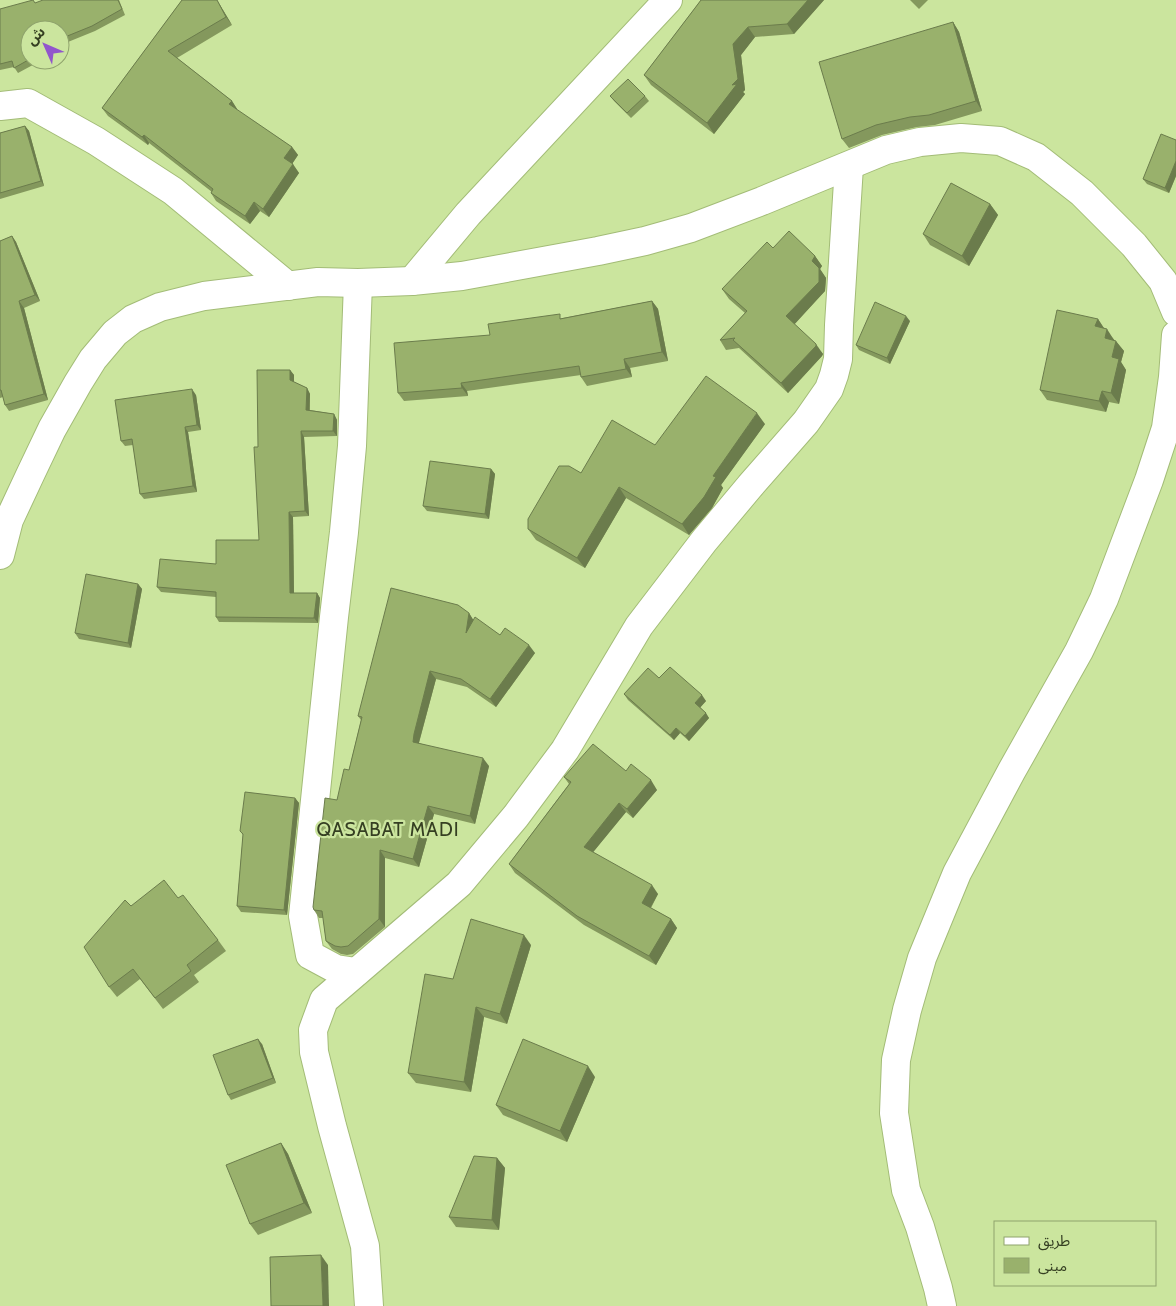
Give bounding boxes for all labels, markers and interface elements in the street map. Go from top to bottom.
north arrow [20,20,70,70]
text: ش [23,23,49,49]
district label: QASABAT MADI [316,818,460,841]
legend [994,1221,1156,1286]
text: طريق [1038,1232,1070,1251]
text: مبنى [1038,1257,1067,1275]

